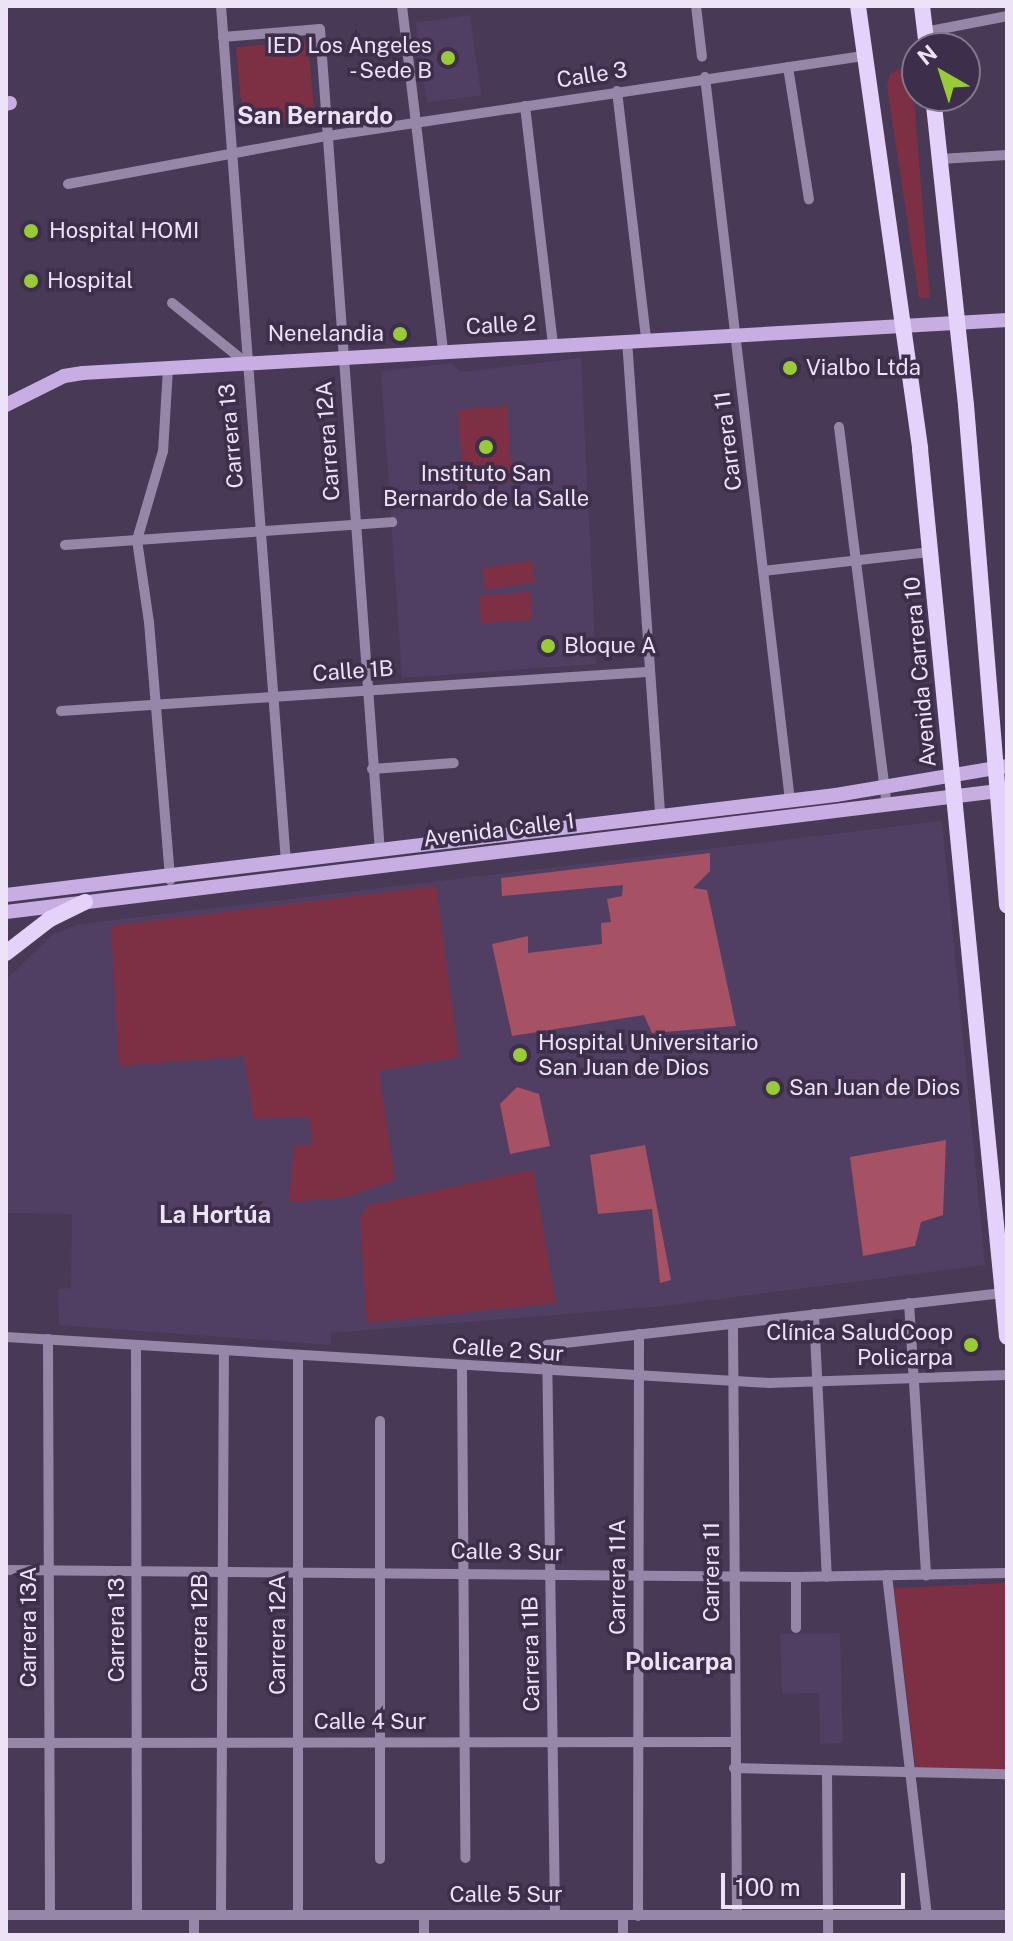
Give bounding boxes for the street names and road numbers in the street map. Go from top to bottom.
street label: Calle 3 [555,56,629,94]
street label: Calle 2 [465,310,537,340]
street label: Carrera 12A [311,380,345,502]
street label: Carrera 13 [213,382,249,490]
street label: Carrera 11 [709,390,747,492]
street label: Avenida Carrera 10 [899,576,941,768]
street label: Calle 1B [312,655,394,687]
street label: Avenida Calle 1 [422,808,576,852]
street label: Calle 2 Sur [451,1333,565,1367]
street label: Carrera 11A [605,1519,631,1635]
street label: Carrera 11 [699,1522,725,1622]
street label: Calle 3 Sur [450,1538,564,1566]
street label: Carrera 13A [16,1567,42,1687]
street label: Carrera 12B [187,1573,213,1693]
street label: Carrera 12A [265,1575,291,1695]
street label: Carrera 13 [104,1577,130,1683]
street label: Carrera 11B [517,1596,545,1712]
street label: Calle 4 Sur [314,1709,426,1735]
street label: Calle 5 Sur [449,1882,563,1908]

